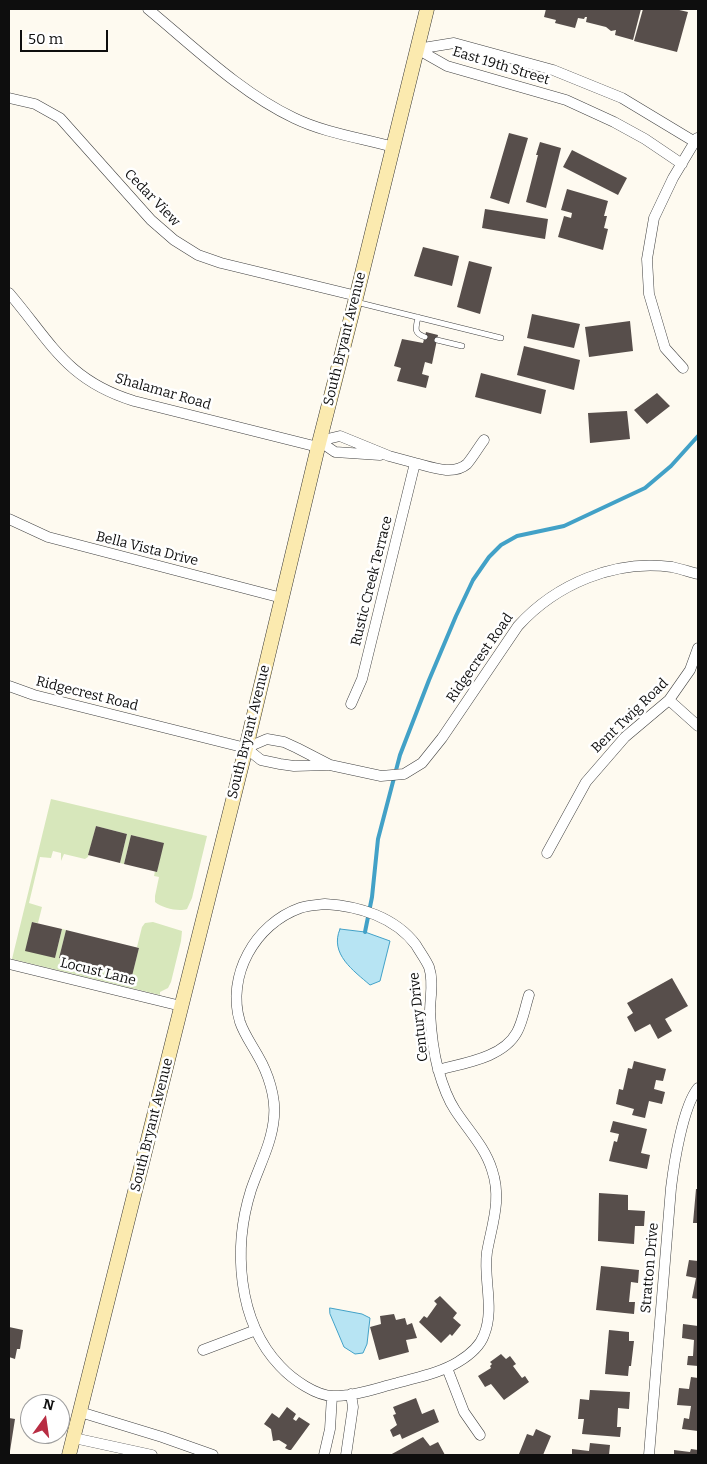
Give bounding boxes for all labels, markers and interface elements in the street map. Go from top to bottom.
scale bar [22,20,110,52]
text: 50 m [28,30,63,48]
street label: East 19th Street [450,43,552,89]
street label: Cedar View [121,166,183,230]
street label: South Bryant Avenue [320,270,370,408]
street label: Shalamar Road [113,370,213,414]
street label: Rustic Creek Terrace [348,514,396,648]
street label: Bella Vista Drive [94,528,200,570]
street label: Ridgecrest Road [443,610,517,706]
street label: South Bryant Avenue [224,663,274,801]
street label: Ridgecrest Road [34,673,140,715]
street label: Bent Twig Road [588,675,672,757]
street label: Locust Lane [58,954,138,990]
street label: Century Drive [406,971,432,1063]
street label: South Bryant Avenue [127,1056,177,1194]
street label: Stratton Drive [638,1222,662,1314]
north arrow [20,1394,70,1444]
text: N [41,1395,56,1414]

